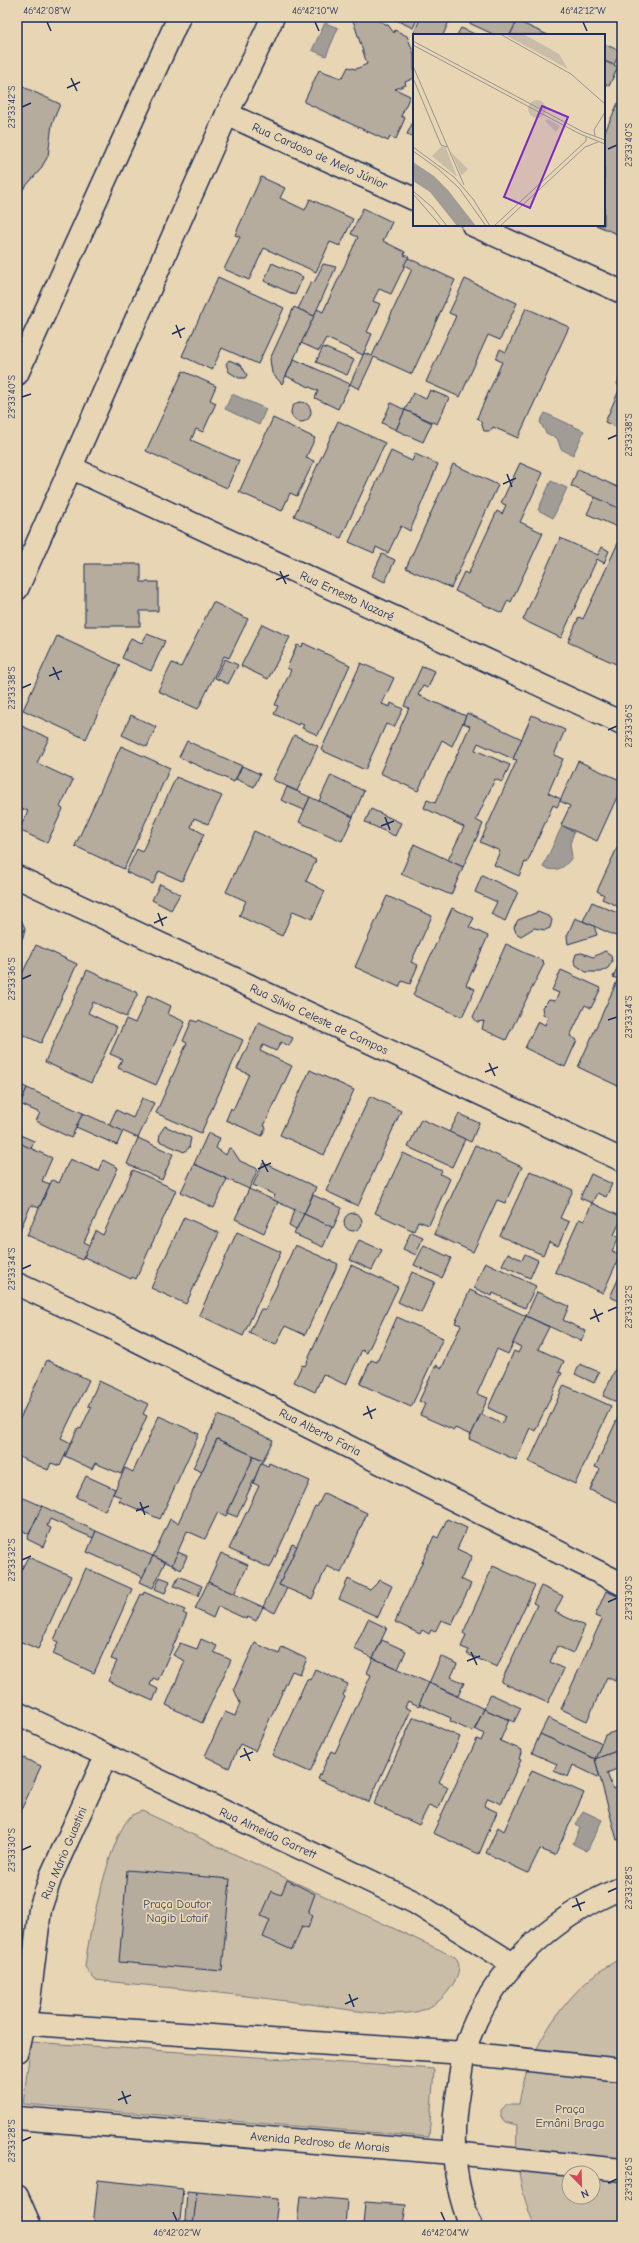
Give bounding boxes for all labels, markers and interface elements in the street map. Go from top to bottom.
text: 46°42'08"W [23,5,71,17]
text: 46°42'10"W [292,5,338,17]
text: 46°42'12"W [560,5,606,17]
inset map [413,34,605,226]
text: 23°33'42"S [6,85,18,129]
street label: Rua Cardoso de Melo Júnior [250,120,390,192]
text: 23°33'40"S [623,123,635,167]
text: 23°33'40"S [6,375,18,419]
text: 23°33'38"S [623,413,635,457]
street label: Rua Ernesto Nazaré [298,568,396,624]
text: 23°33'38"S [6,666,18,710]
text: 23°33'36"S [623,704,635,748]
text: 23°33'36"S [6,957,18,1001]
street label: Rua Silvia Celeste de Campos [248,981,390,1057]
text: 23°33'34"S [623,995,635,1039]
text: 23°33'34"S [6,1247,18,1291]
text: 23°33'32"S [623,1285,635,1329]
street label: Rua Alberto Faria [277,1405,363,1459]
text: 23°33'32"S [6,1538,18,1582]
text: 23°33'30"S [623,1575,635,1620]
street label: Rua Almeida Garrett [217,1804,319,1862]
street label: Rua Mário Guastini [38,1805,90,1901]
text: 23°33'30"S [6,1827,18,1872]
text: 23°33'28"S [623,1866,635,1910]
park label: Praça Doutor Nagib Lotaif [143,1897,211,1925]
park label: Praça Ernâni Braga [536,2102,604,2130]
text: 23°33'28"S [6,2119,18,2163]
street label: Avenida Pedroso de Morais [250,2129,390,2155]
text: 23°33'26"S [623,2157,635,2201]
north arrow [561,2165,601,2205]
text: N [579,2186,591,2201]
text: 46°42'02"W [153,2227,201,2239]
text: 46°42'04"W [421,2227,469,2239]

